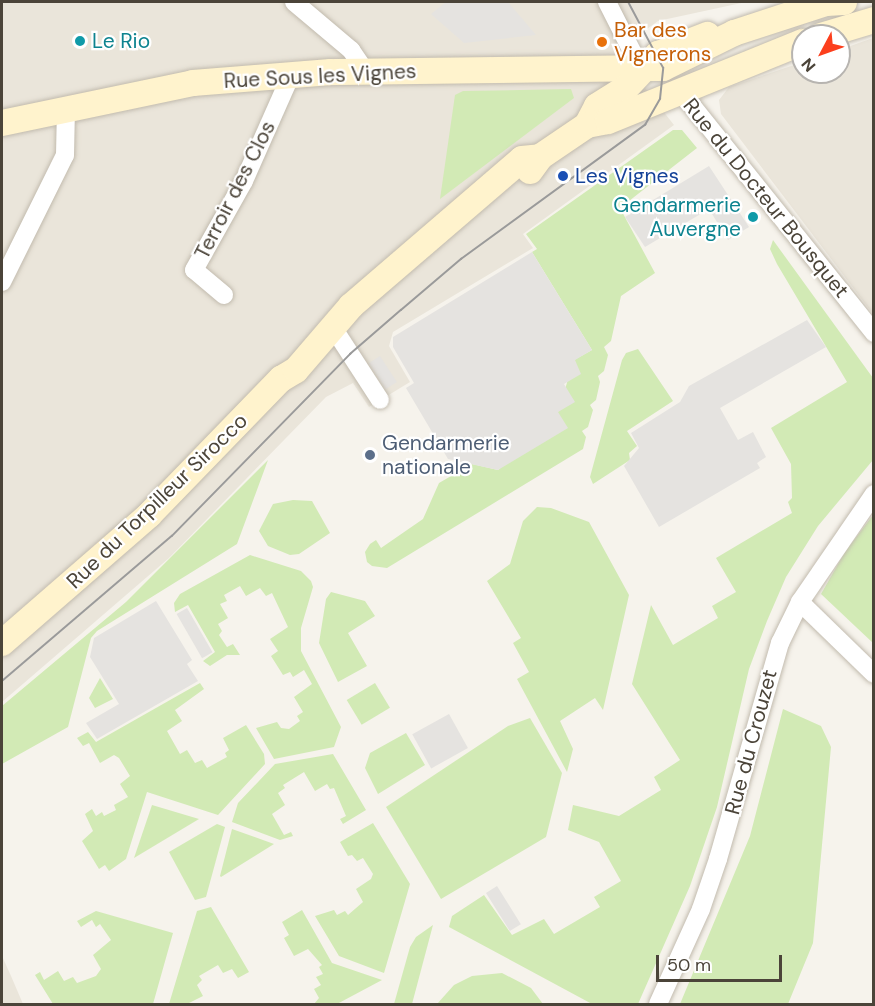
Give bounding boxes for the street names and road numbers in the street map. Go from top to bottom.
street label: Rue Sous les Vignes [223,58,417,94]
street label: Rue du Docteur Bousquet [678,93,854,303]
street label: Terroir des Clos [189,117,281,263]
street label: Rue du Torpilleur Sirocco [61,408,253,594]
street label: Rue du Crouzet [720,667,782,817]

